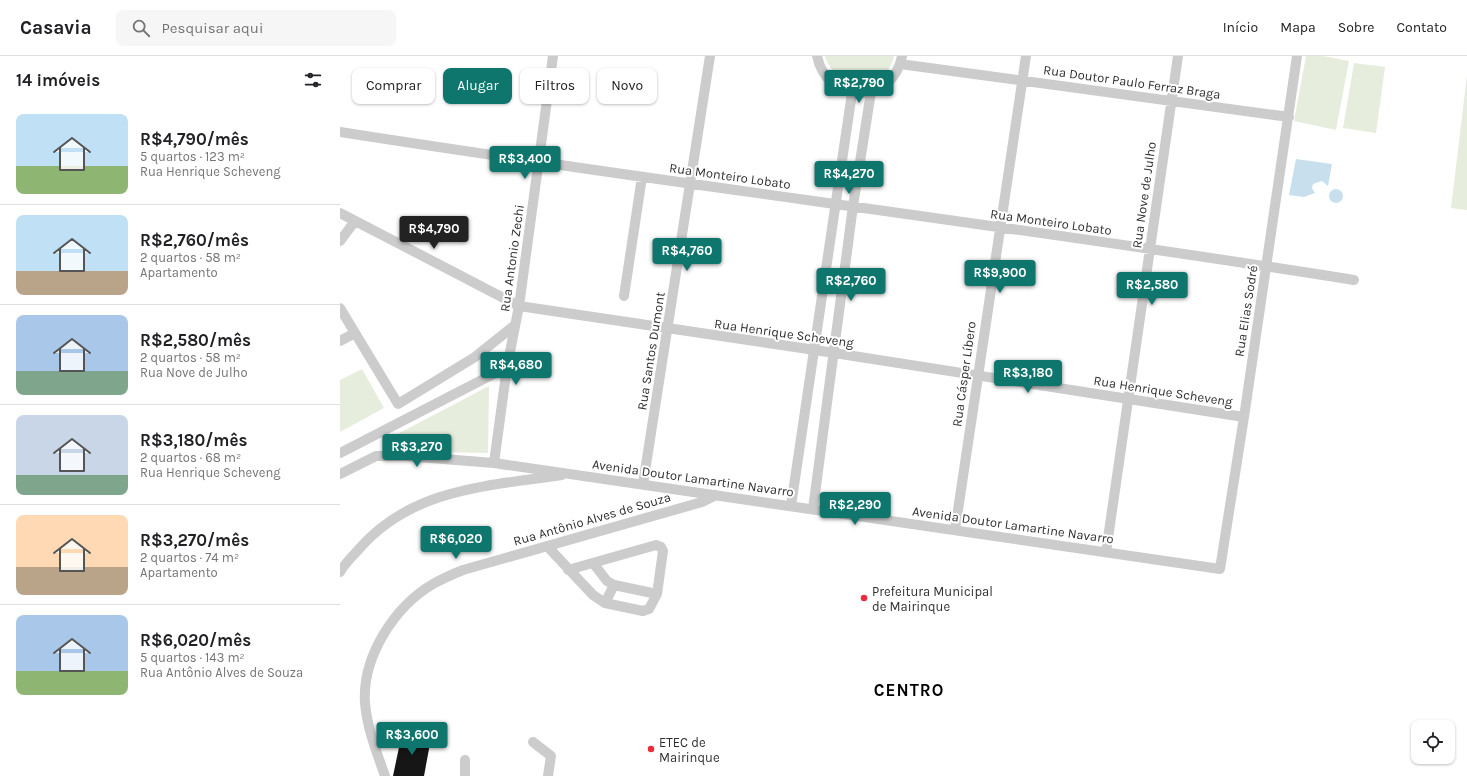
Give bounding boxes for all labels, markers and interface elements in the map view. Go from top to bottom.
search box [116,10,396,46]
text: Casavia [20,17,92,39]
icon: search [130,17,152,39]
text: Pesquisar aqui [162,19,263,37]
text: Início [1223,19,1258,36]
text: Mapa [1280,19,1316,36]
text: Sobre [1338,19,1374,36]
text: Contato [1396,19,1447,36]
street label: Rua Doutor Paulo Ferraz Braga [1042,62,1222,102]
chip: Comprar [352,68,435,104]
chip: Alugar [443,68,512,104]
chip: Filtros [520,68,589,104]
chip: Novo [597,68,657,104]
icon: filters [302,69,324,91]
text: 14 imóveis [16,70,100,90]
pin: R$2,790 [822,70,896,104]
text: R$2,790 [833,75,885,90]
text: R$4,790/mês [140,129,249,149]
icon: home [48,130,96,178]
street label: Rua Nove de Julho [1129,141,1159,249]
pin: R$3,400 [488,146,562,180]
text: 5 quartos · 123 m² [140,149,245,164]
text: R$3,400 [499,151,551,166]
street label: Rua Monteiro Lobato [668,160,792,192]
pin: R$4,270 [812,161,886,195]
text: Rua Henrique Scheveng [140,164,281,179]
text: R$4,270 [824,166,874,181]
street label: Rua Antonio Zechi [497,203,527,313]
street label: Rua Monteiro Lobato [989,206,1113,238]
pin: R$4,790 [397,216,471,250]
text: R$4,790 [409,221,459,236]
text: R$2,760/mês [140,230,249,250]
icon: home [48,231,96,279]
pin: R$4,760 [650,238,724,272]
text: R$4,760 [662,243,712,258]
text: 2 quartos · 58 m² [140,250,241,265]
pin: R$9,900 [963,260,1037,294]
street label: Rua Elias Sodré [1231,264,1261,358]
text: Apartamento [140,265,218,280]
text: R$9,900 [974,265,1026,280]
pin: R$2,760 [814,268,888,302]
pin: R$2,580 [1115,272,1189,306]
text: R$2,760 [825,273,877,288]
text: R$2,580 [1126,277,1178,292]
street label: Rua Santos Dumont [634,291,668,411]
street label: Rua Henrique Scheveng [713,316,855,351]
street label: Rua Cásper Líbero [949,320,979,428]
text: R$2,580/mês [140,330,251,350]
icon: home [48,331,96,379]
text: 2 quartos · 58 m² [140,350,241,365]
pin: R$4,680 [479,352,553,386]
text: R$4,680 [490,357,542,372]
pin: R$3,180 [991,360,1065,394]
text: Rua Nove de Julho [140,365,248,380]
text: R$3,180 [1003,365,1053,380]
street label: Rua Henrique Scheveng [1092,373,1234,410]
text: R$3,180/mês [140,430,247,450]
icon: home [48,431,96,479]
pin: R$3,270 [380,434,454,468]
text: R$3,270 [391,439,443,454]
text: 2 quartos · 68 m² [140,450,241,465]
street label: Avenida Doutor Lamartine Navarro [591,456,795,500]
text: Rua Henrique Scheveng [140,465,281,480]
street label: Rua Antônio Alves de Souza [512,489,672,549]
pin: R$2,290 [818,492,892,526]
text: R$2,290 [829,497,881,512]
street label: Avenida Doutor Lamartine Navarro [911,503,1115,547]
pin: R$6,020 [419,526,493,560]
text: R$3,270/mês [140,530,249,550]
icon: home [48,531,96,579]
text: R$6,020 [430,531,482,546]
text: 2 quartos · 74 m² [140,550,239,565]
text: Apartamento [140,565,218,580]
place label: Prefeitura Municipal de Mairinque [872,584,993,615]
marker: Prefeitura Municipal de Mairinque [859,593,869,603]
text: R$6,020/mês [140,630,251,650]
icon: home [48,631,96,679]
text: 5 quartos · 143 m² [140,650,245,665]
text: Rua Antônio Alves de Souza [140,665,303,680]
district label: CENTRO [874,680,944,700]
map controls [1411,720,1455,764]
button: locate [1411,720,1455,764]
pin: R$3,600 [375,722,449,756]
text: R$3,600 [385,727,439,742]
place label: ETEC de Mairinque [659,735,720,766]
marker: ETEC de Mairinque [646,744,656,754]

